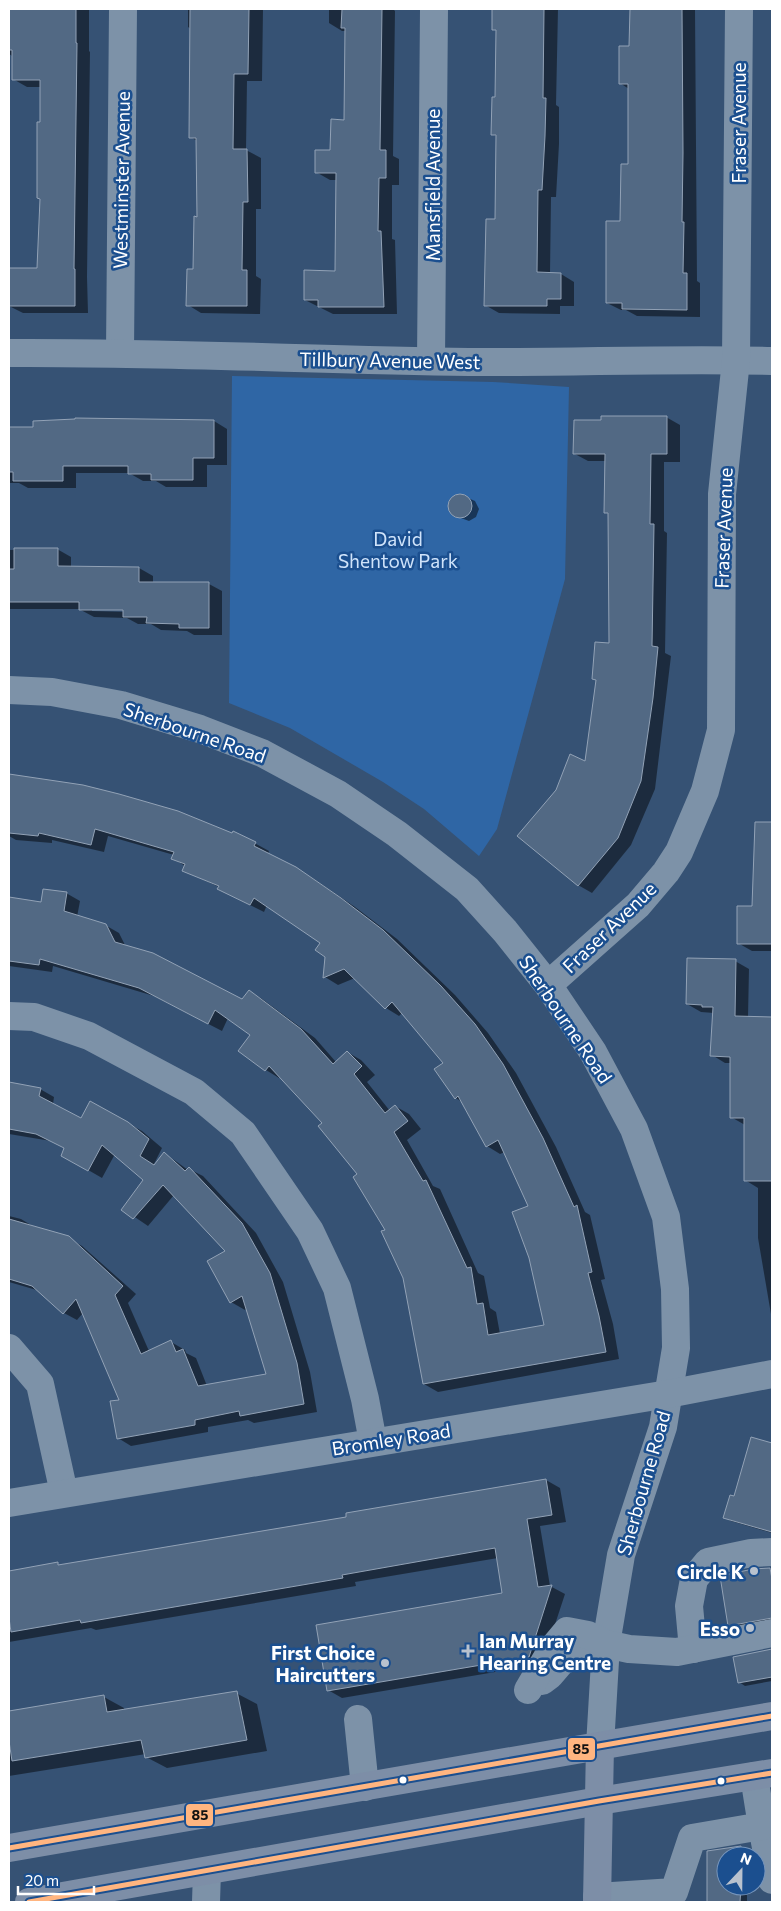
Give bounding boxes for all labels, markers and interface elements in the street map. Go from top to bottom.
street label: Fraser Avenue [727,62,750,184]
street label: Westminster Avenue [108,91,134,269]
street label: Mansfield Avenue [421,109,444,261]
street label: Tillbury Avenue West [299,347,481,373]
street label: Fraser Avenue [709,467,737,589]
park label: David Shentow Park [338,527,458,572]
street label: Sherbourne Road [121,697,269,767]
street label: Fraser Avenue [557,877,661,977]
street label: Sherbourne Road [515,951,617,1087]
street label: Sherbourne Road [611,1408,675,1558]
street label: Bromley Road [330,1418,452,1460]
place label: Circle K [677,1560,744,1583]
marker: Circle K [748,1565,760,1577]
place label: Esso [700,1617,740,1640]
marker: Esso [744,1622,756,1634]
place label: Ian Murray Hearing Centre [479,1629,611,1674]
place label: First Choice Haircutters [271,1641,375,1686]
marker: Ian Murray Hearing Centre [461,1644,475,1658]
marker: First Choice Haircutters [379,1657,391,1669]
line badge: 85 [567,1737,596,1761]
text: 85 [573,1740,589,1757]
unlabelled marker [398,1775,408,1785]
unlabelled marker [716,1776,726,1786]
line badge: 85 [185,1803,214,1827]
text: 85 [192,1806,208,1823]
north arrow [716,1846,766,1896]
text: N [738,1849,754,1868]
scale bar [18,1864,94,1896]
text: 20 m [25,1871,59,1889]

